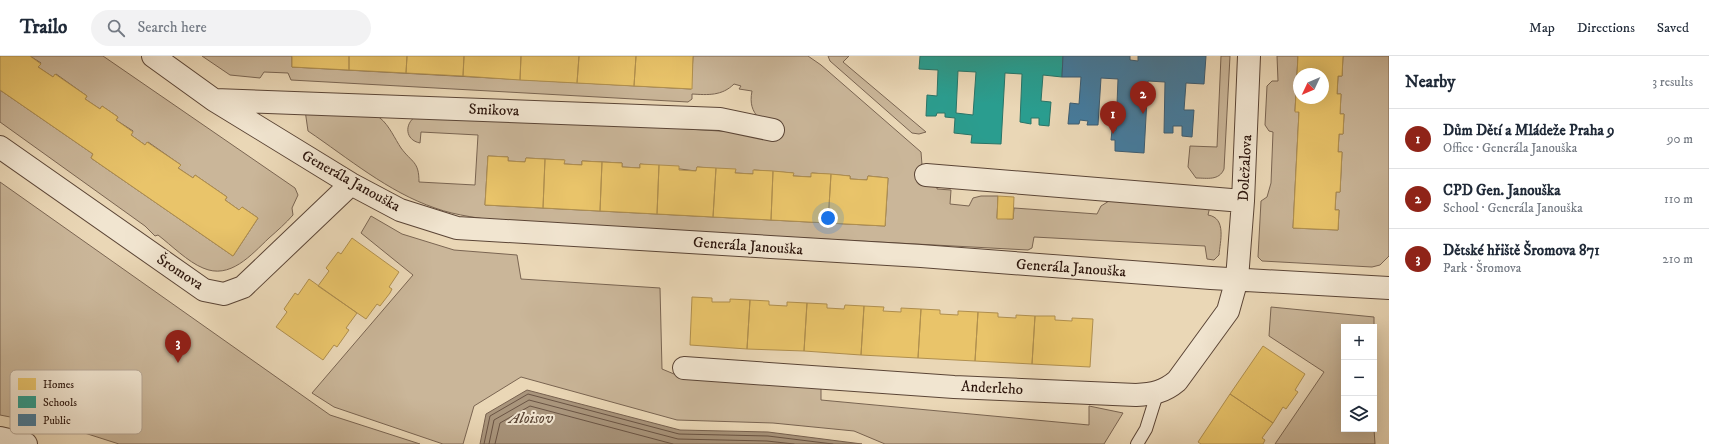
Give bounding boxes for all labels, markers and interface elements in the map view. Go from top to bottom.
search box [91,10,371,46]
text: Trailo [20,16,67,39]
icon: search [105,17,127,39]
text: Search here [137,18,207,37]
text: Map [1529,19,1555,37]
text: Directions [1577,19,1635,37]
text: Saved [1657,19,1689,37]
north arrow [1293,68,1329,104]
text: Nearby [1405,71,1455,93]
text: 3 results [1652,74,1693,90]
pin: 2 [1130,81,1156,114]
street label: Smikova [468,100,520,120]
pin: 1 [1100,101,1126,134]
text: Dům Dětí a Mládeže Praha 9 [1443,121,1615,140]
text: 1 [1416,131,1420,147]
text: 90 m [1667,131,1693,147]
street label: Doležalova [1234,134,1256,202]
text: Office · Generála Janouška [1443,140,1577,156]
street label: Generála Janouška [298,146,404,216]
text: CPD Gen. Janouška [1443,181,1561,200]
text: 2 [1415,191,1421,207]
text: 110 m [1664,191,1693,207]
text: School · Generála Janouška [1443,200,1583,216]
your location [818,208,838,228]
street label: Generála Janouška [693,233,804,259]
text: Dětské hřiště Šromova 871 [1443,241,1600,260]
street label: Šromova [153,249,208,295]
text: 3 [1416,251,1420,267]
text: 210 m [1662,251,1693,267]
street label: Generála Janouška [1016,255,1127,281]
text: Park · Šromova [1443,260,1521,276]
map controls [1341,324,1377,432]
button: + [1341,324,1377,360]
pin: 3 [165,330,191,363]
button: − [1341,360,1377,396]
legend [10,370,142,434]
street label: Anderleho [960,377,1024,399]
text: Homes [43,378,74,392]
text: Schools [43,396,77,410]
button: layers [1341,396,1377,432]
water label: Aloisov [507,408,554,428]
text: Public [43,414,71,428]

